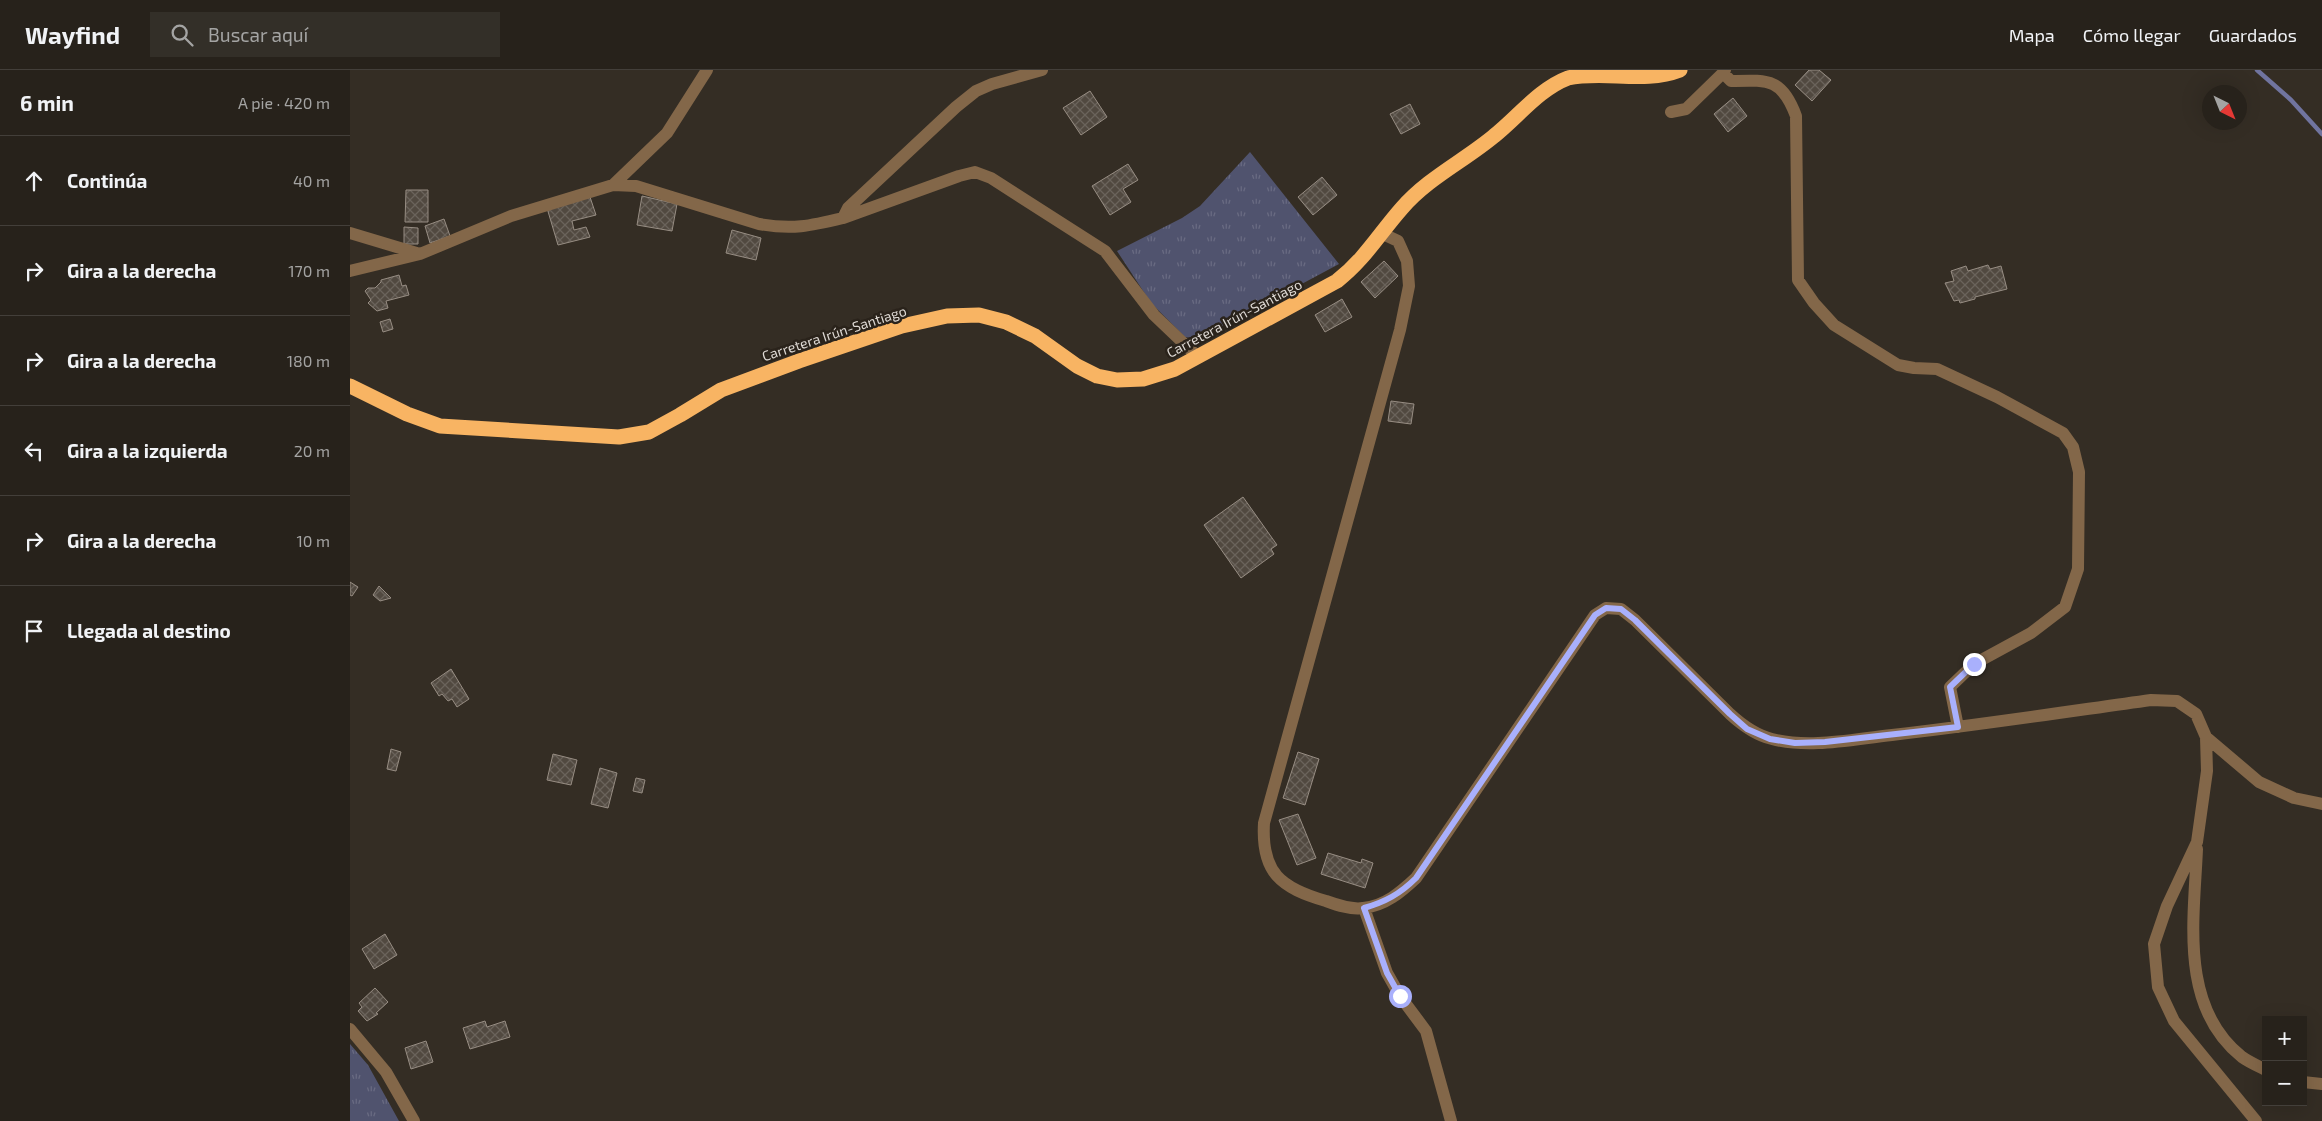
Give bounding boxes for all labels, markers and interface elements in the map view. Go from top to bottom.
search box [150,12,500,57]
text: Wayfind [25,20,120,49]
icon: search [168,21,196,49]
text: Buscar aquí [208,23,308,46]
text: Mapa [2009,24,2055,46]
text: Cómo llegar [2083,24,2181,46]
text: Guardados [2209,24,2297,46]
north arrow [2202,85,2247,130]
text: 6 min [20,90,74,115]
text: A pie · 420 m [238,93,330,112]
icon: ahead [20,167,48,195]
text: Continúa [67,169,147,192]
text: 40 m [293,171,330,190]
icon: right [20,257,48,285]
text: Gira a la derecha [67,259,216,282]
text: 170 m [288,261,330,280]
street label: Carretera Irún-Santiago [1163,275,1305,361]
street label: Carretera Irún-Santiago [760,302,908,364]
icon: right [20,347,48,375]
text: Gira a la derecha [67,349,216,372]
text: 180 m [287,351,330,370]
icon: left [20,437,48,465]
text: Gira a la izquierda [67,439,228,462]
text: 20 m [294,441,330,460]
icon: right [20,527,48,555]
text: Gira a la derecha [67,529,216,552]
text: 10 m [296,531,330,550]
icon: arrive [20,617,48,645]
text: Llegada al destino [67,619,231,642]
route end [1963,653,1986,676]
route start [1389,985,1412,1008]
map controls [2262,1016,2307,1106]
button: + [2262,1016,2307,1061]
button: − [2262,1061,2307,1106]

